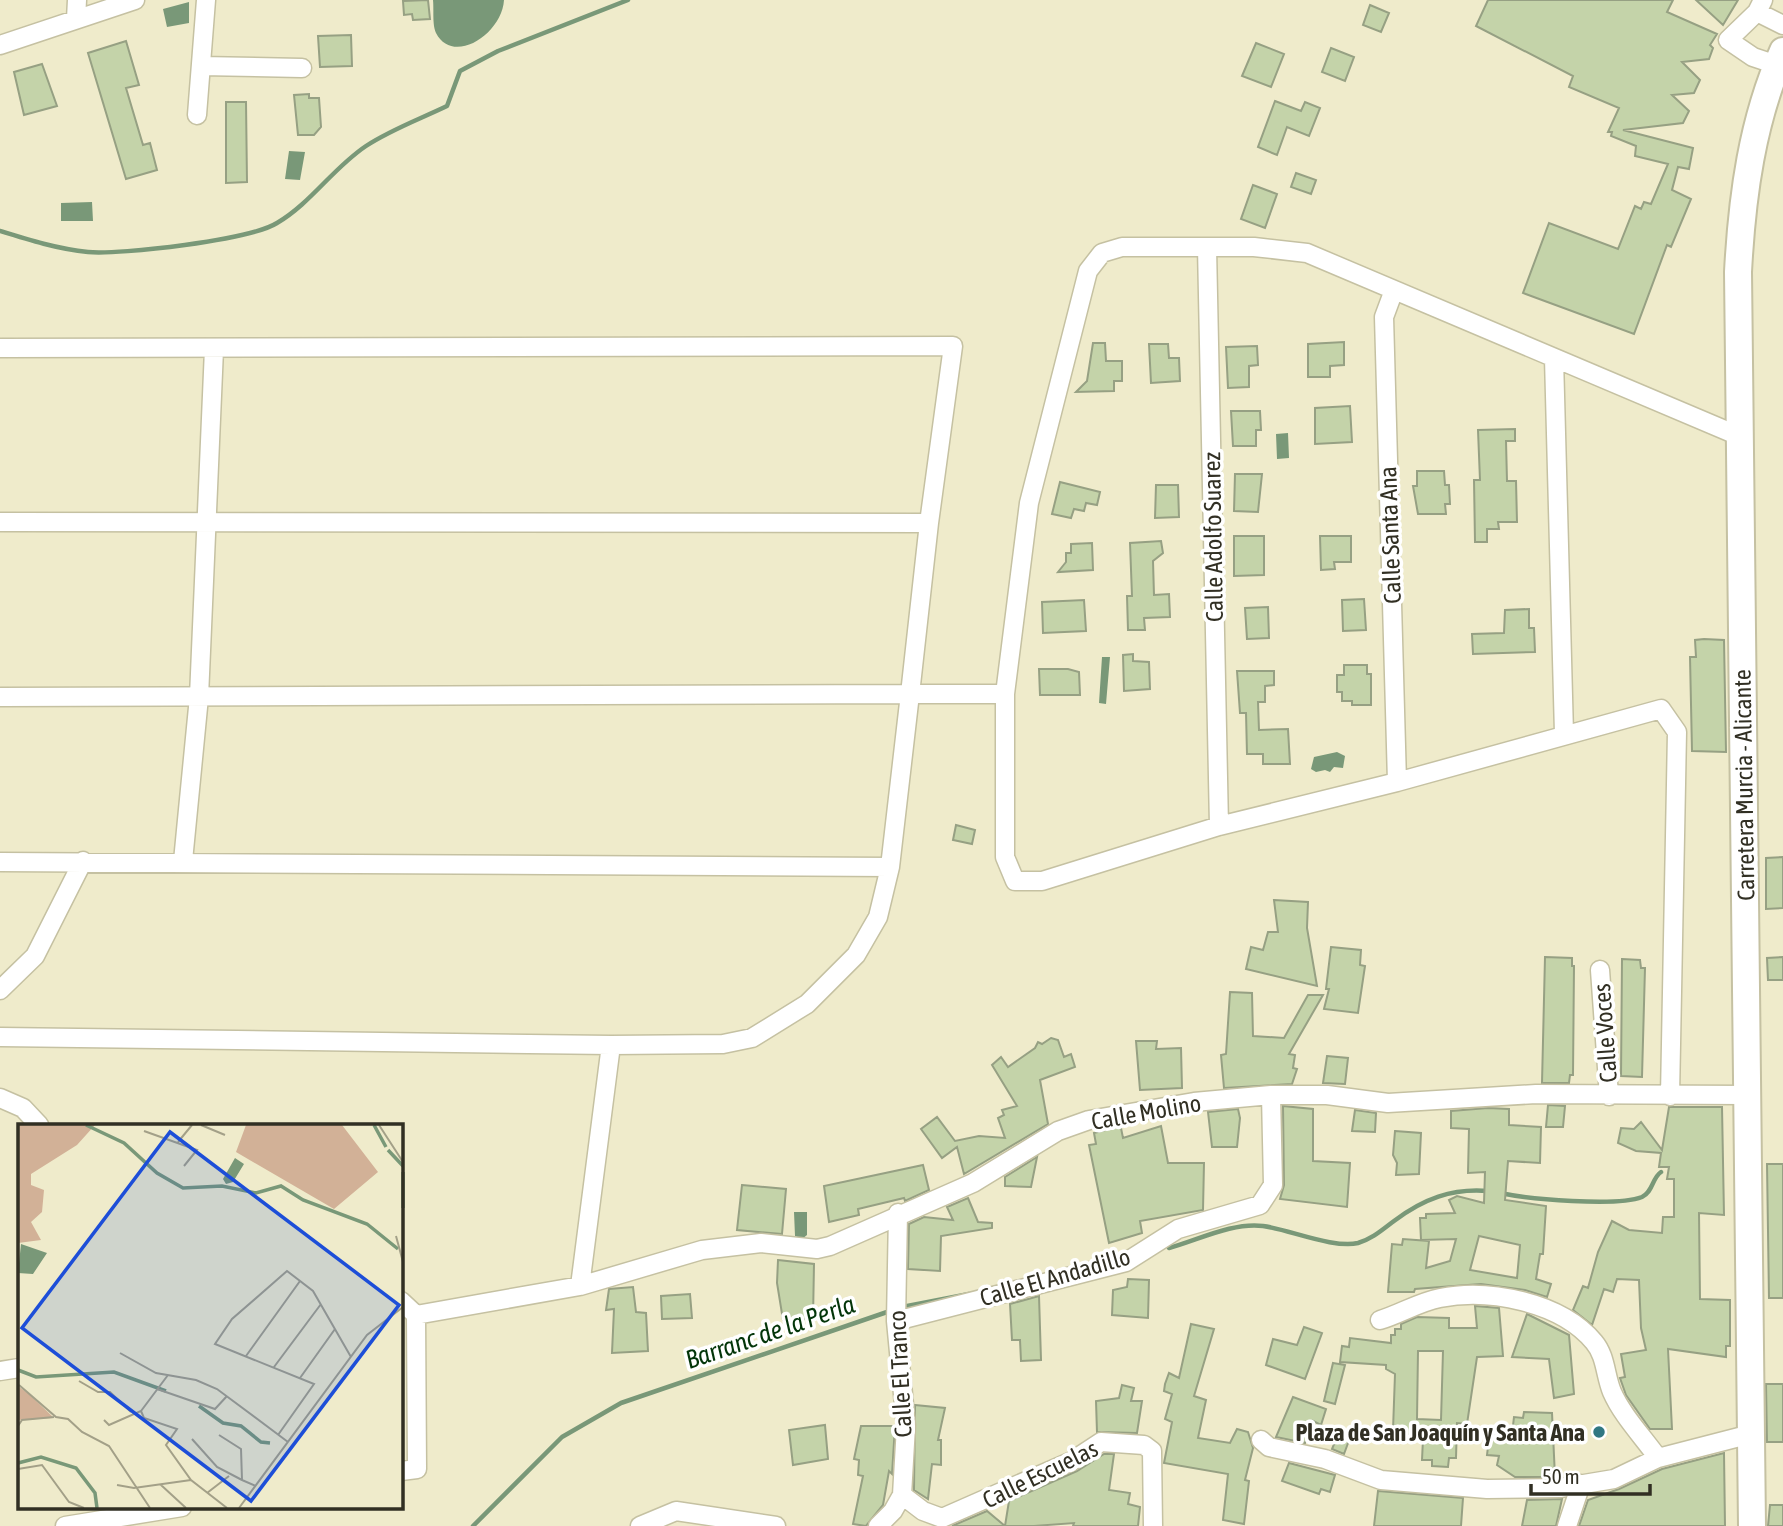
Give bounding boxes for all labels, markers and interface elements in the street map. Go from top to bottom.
street label: Calle Adolfo Suarez [1198,451,1228,622]
street label: Calle Santa Ana [1374,466,1406,604]
street label: Carretera Murcia - Alicante [1728,669,1760,901]
street label: Calle Voces [1588,983,1622,1083]
street label: Calle Molino [1089,1089,1203,1135]
inset map [18,1124,402,1508]
street label: Calle El Andadillo [977,1243,1133,1311]
water label: Barranc de la Perla [681,1289,859,1375]
street label: Calle El Tranco [883,1310,917,1438]
place label: Plaza de San Joaquín y Santa Ana [1295,1419,1585,1446]
marker: Plaza de San Joaquín y Santa Ana [1591,1424,1607,1440]
street label: Calle Escuelas [978,1435,1102,1513]
scale bar [1531,1452,1650,1496]
text: 50 m [1542,1464,1580,1488]

